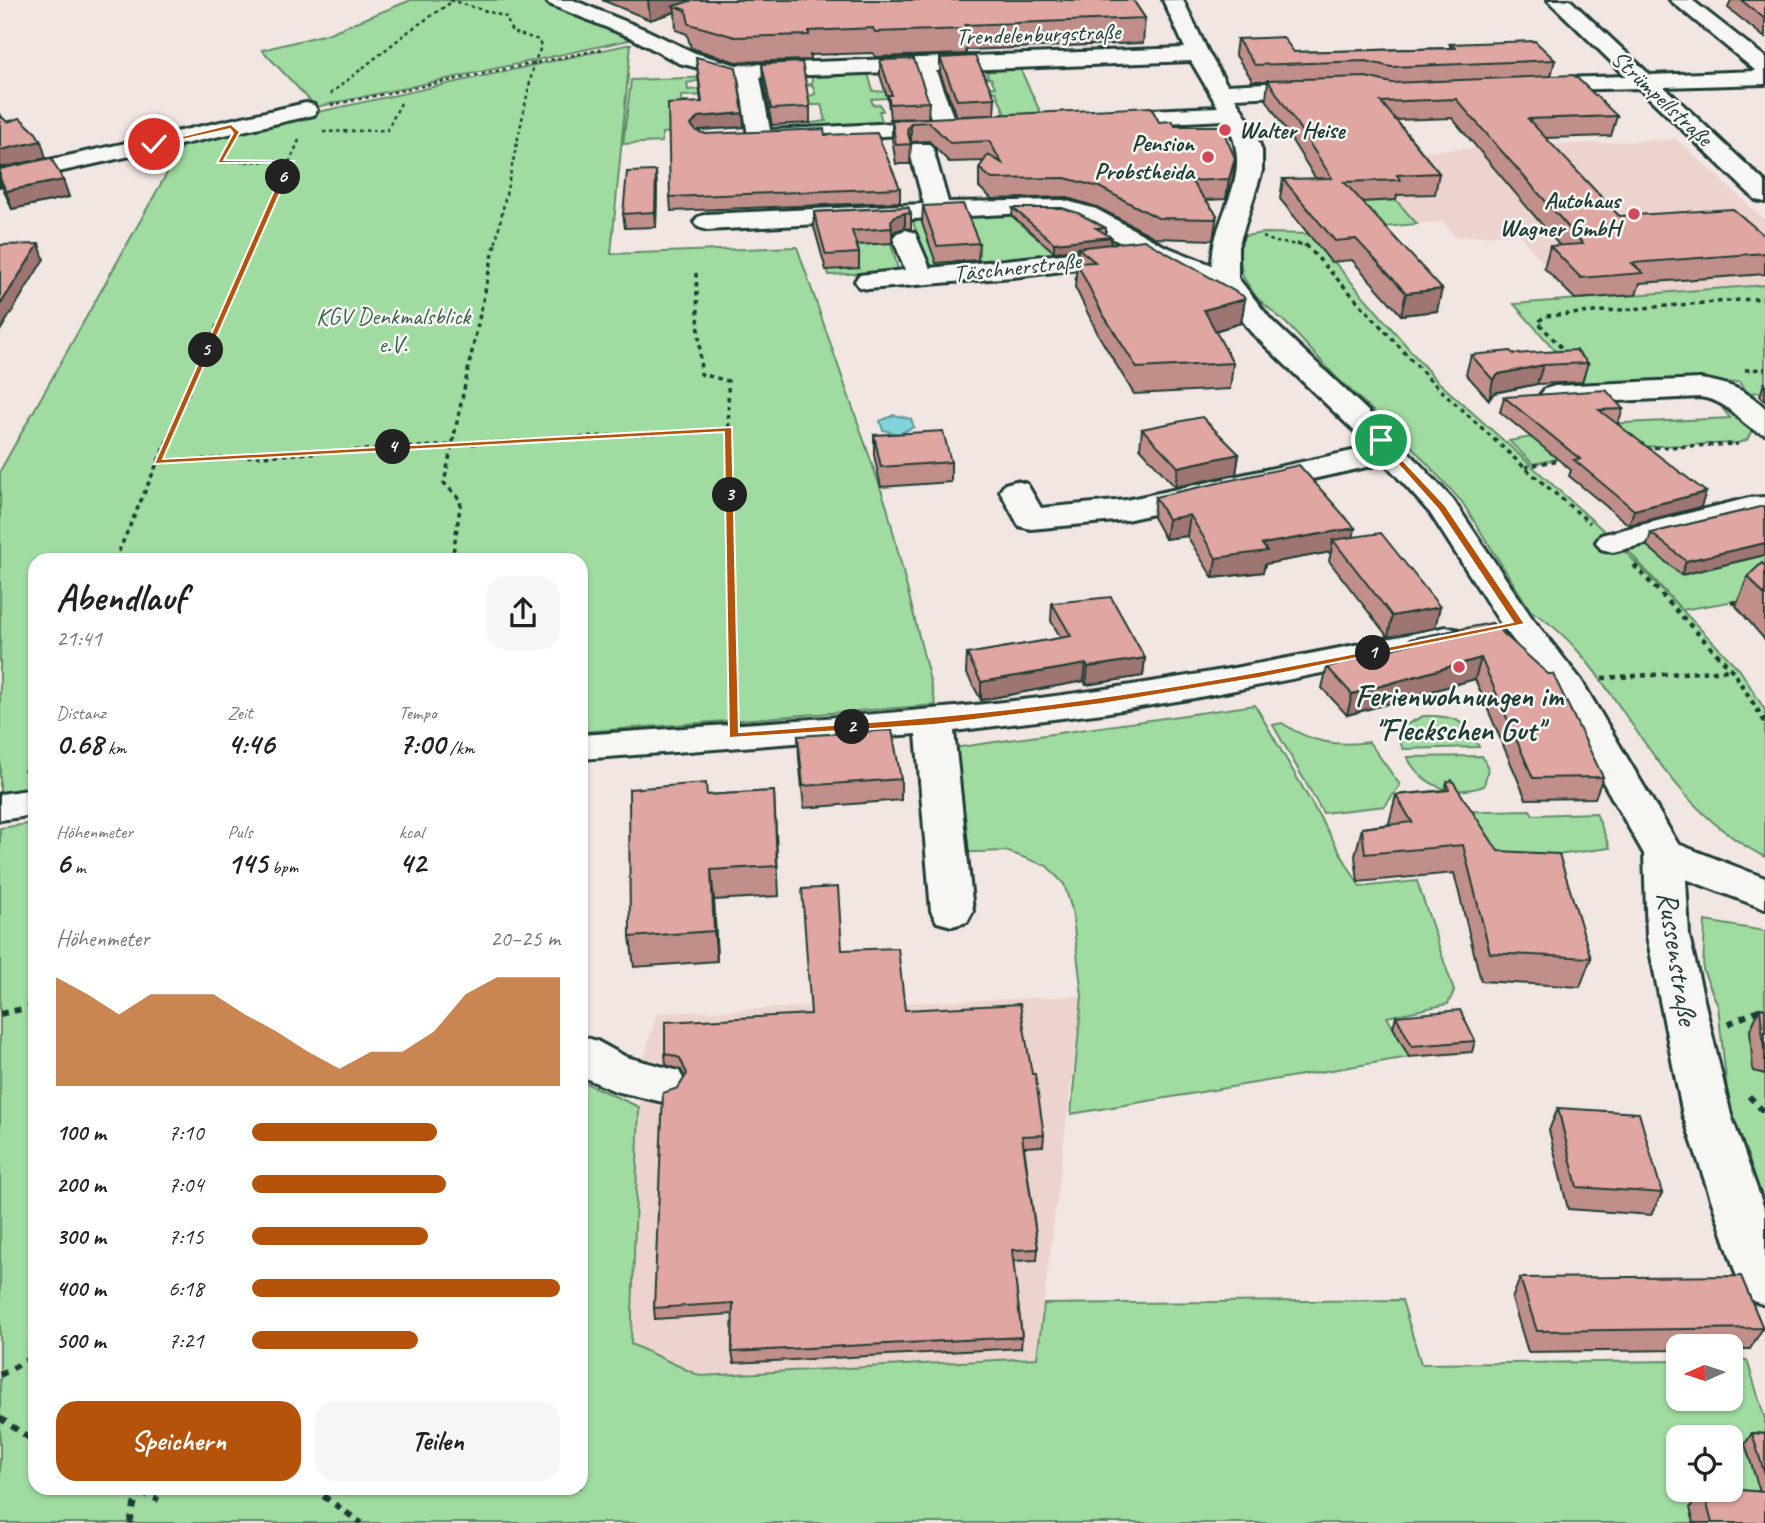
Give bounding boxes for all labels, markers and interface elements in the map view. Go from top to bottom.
street label: Trendelenburgstraße [955,16,1123,52]
street label: Strümpellstraße [1605,43,1721,154]
pin [124,114,184,174]
place label: Walter Heise [1239,115,1347,145]
marker: Walter Heise [1217,122,1233,138]
icon: check [135,125,173,163]
place label: Pension Probstheida [1094,128,1196,186]
marker: Pension Probstheida [1200,149,1216,165]
pin: 6 [266,160,300,194]
text: 6 [278,164,287,188]
place label: Autohaus Wagner GmbH [1500,185,1624,243]
marker: Autohaus Wagner GmbH [1626,206,1642,222]
street label: Täschnerstraße [952,245,1084,289]
park label: KGV Denkmalsblick e.V. [316,301,472,359]
pin: 5 [188,332,224,368]
text: 5 [201,337,210,361]
pin [1351,410,1411,470]
icon: arrive [1362,421,1400,459]
pin: 4 [376,430,410,464]
text: 4 [388,434,397,458]
pin: 3 [712,477,748,512]
text: 3 [725,482,734,506]
text: Abendlauf [56,574,186,621]
button: share [486,576,560,650]
text: 21:41 [56,624,102,653]
pin: 1 [1356,636,1390,670]
text: 1 [1368,640,1377,664]
marker: Ferienwohnungen im "Fleckschen Gut" [1451,659,1467,675]
place label: Ferienwohnungen im "Fleckschen Gut" [1355,677,1565,749]
text: Distanz [56,701,106,725]
text: Zeit [227,701,253,725]
text: Tempo [399,701,436,725]
pin: 2 [834,710,870,744]
text: 2 [847,714,856,738]
text: 0.68 [56,725,103,763]
text: 4:46 [227,725,274,763]
text: 7:00 [399,725,445,763]
text: km [103,736,126,760]
text: /km [445,736,474,760]
text: Höhenmeter [56,820,133,844]
text: Puls [227,820,252,844]
text: kcal [399,820,424,844]
text: 6 [56,844,70,882]
text: 145 [227,844,267,882]
text: 42 [399,844,426,882]
text: m [70,855,85,879]
text: bpm [267,855,298,879]
street label: Russenstraße [1649,888,1708,1030]
text: Höhenmeter [56,924,149,953]
text: 20–25 m [490,924,560,953]
text: 100 m [56,1118,106,1147]
text: 7:10 [168,1118,204,1147]
text: 200 m [56,1170,106,1199]
text: 7:04 [168,1170,204,1199]
text: 300 m [56,1222,106,1251]
text: 7:15 [168,1222,204,1251]
text: 400 m [56,1274,106,1303]
text: 6:18 [168,1274,204,1303]
text: 500 m [56,1326,105,1355]
text: 7:21 [168,1326,204,1355]
north arrow [1666,1334,1743,1410]
map controls [1666,1334,1743,1502]
button: Speichern [56,1401,301,1481]
button: Teilen [315,1401,560,1481]
button: locate [1666,1425,1743,1502]

